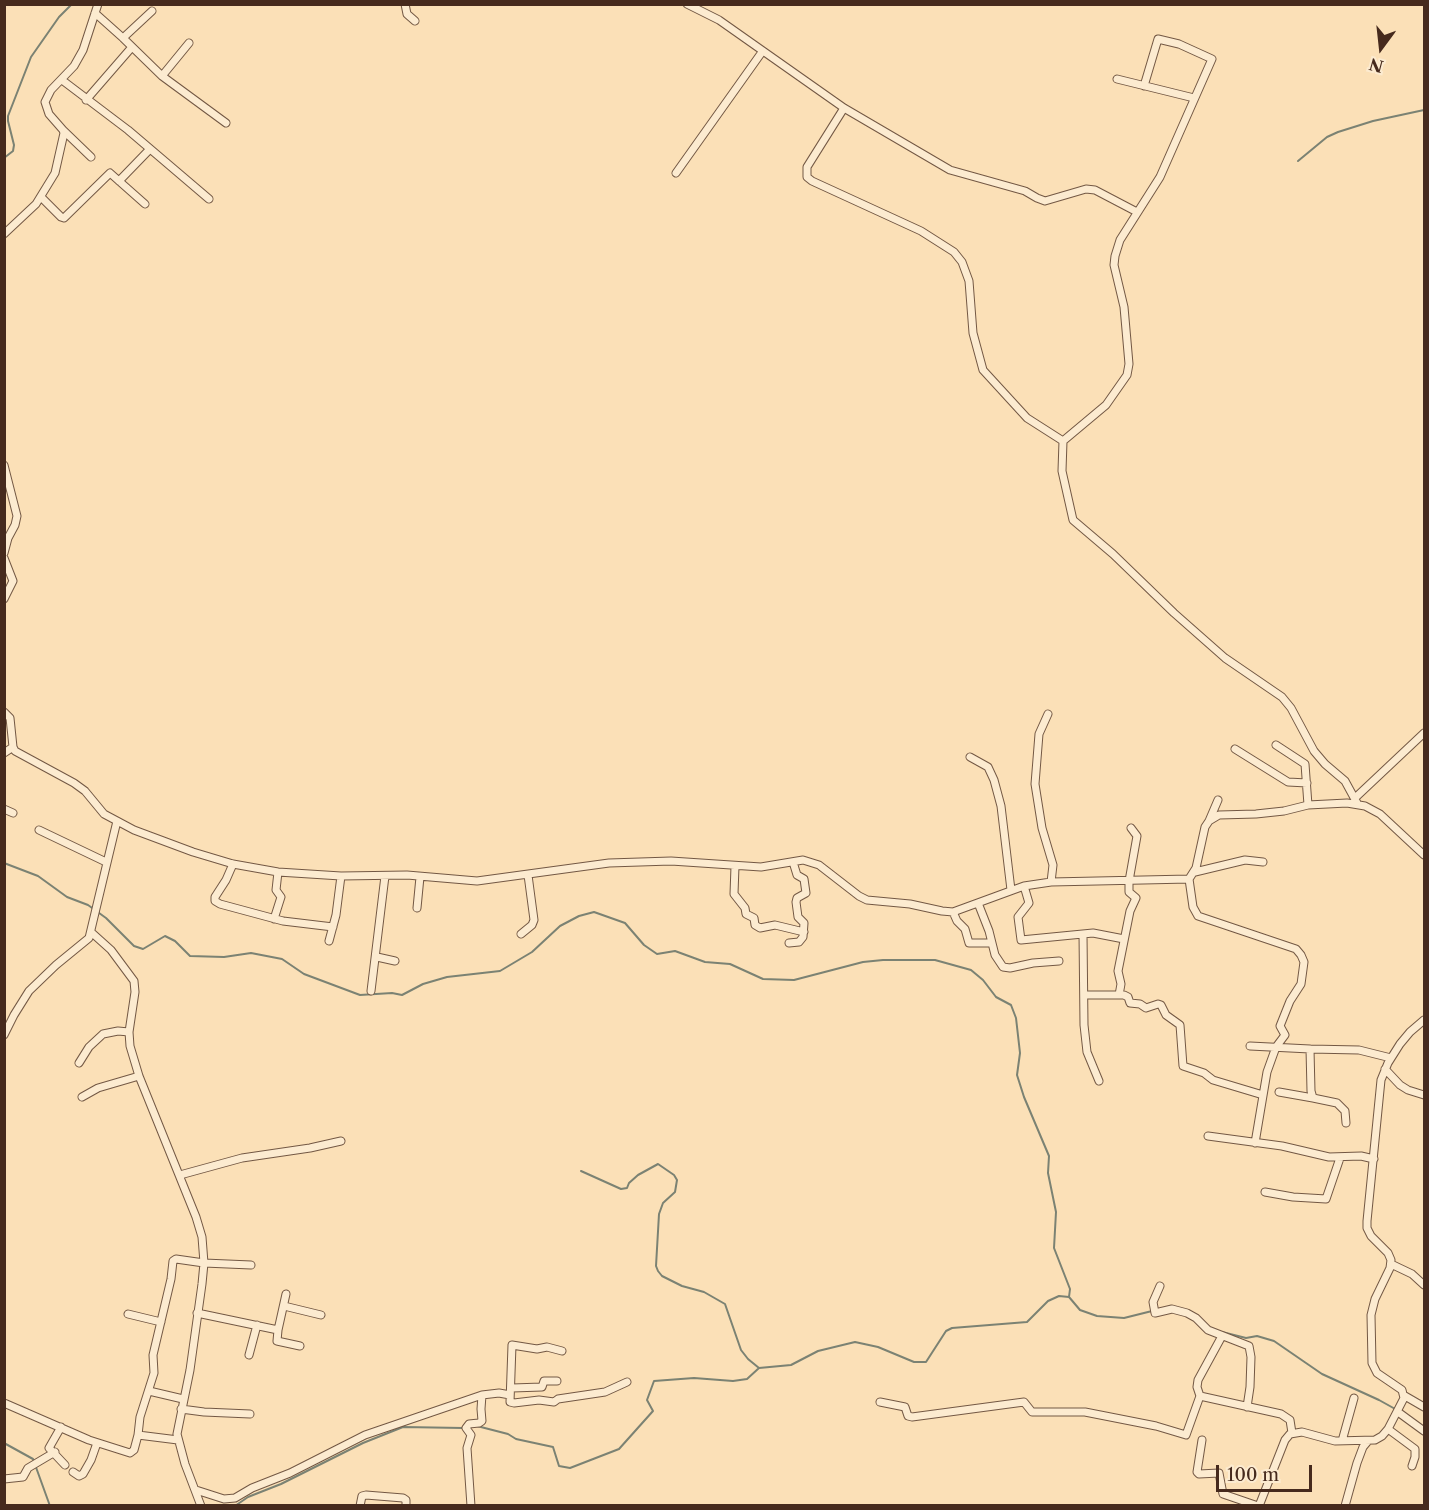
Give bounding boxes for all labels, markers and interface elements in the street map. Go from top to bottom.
north arrow [1351,18,1411,78]
text: N [1367,54,1386,77]
scale bar [1219,1453,1315,1491]
text: 100 m [1227,1464,1279,1486]

